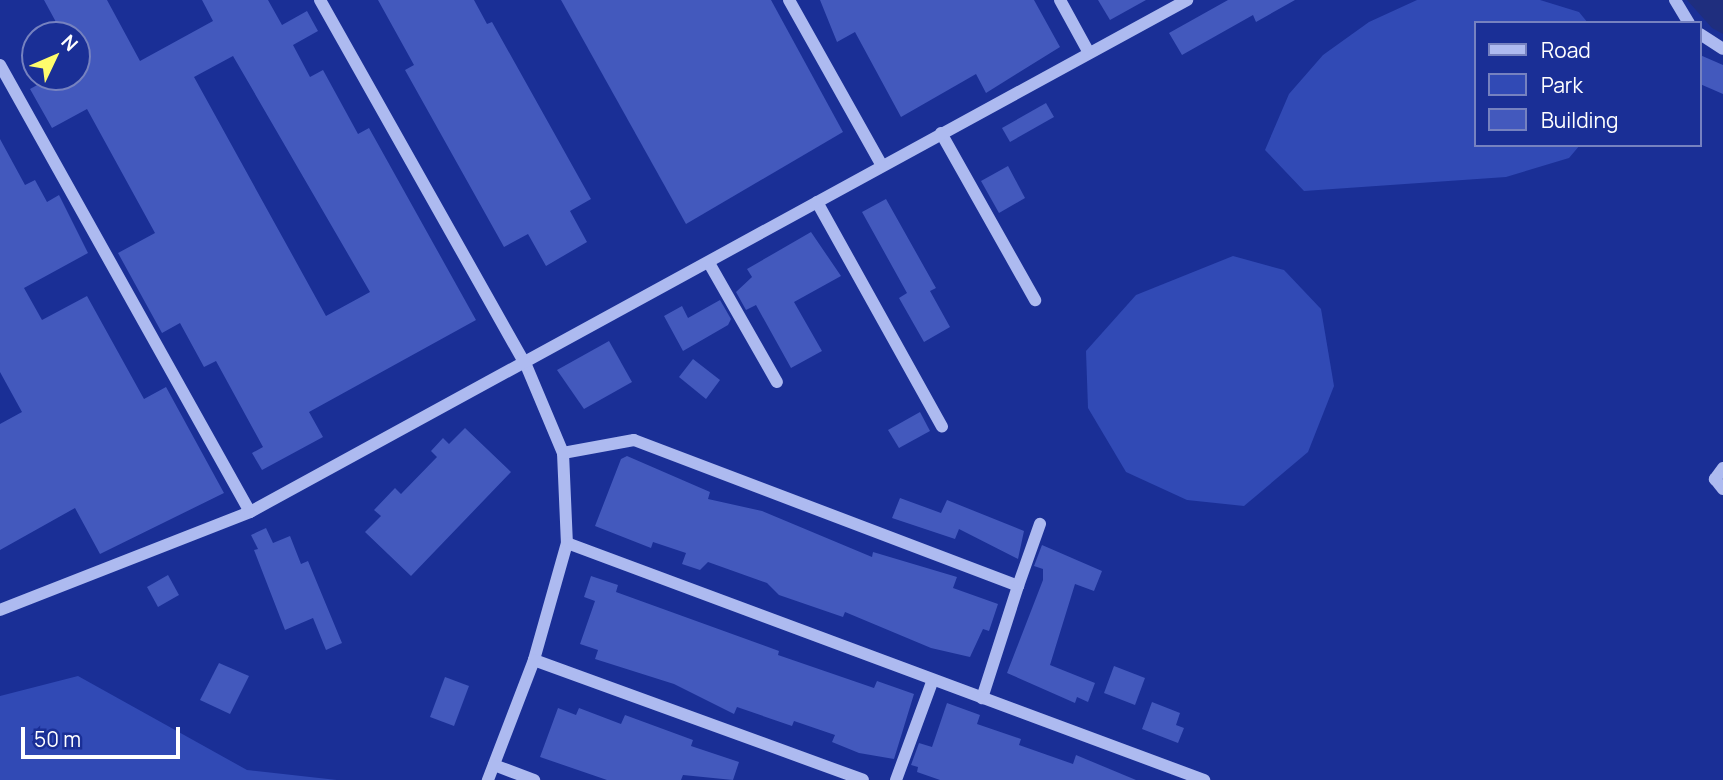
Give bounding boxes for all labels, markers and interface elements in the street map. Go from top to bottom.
north arrow [21,21,91,91]
legend [1474,21,1702,147]
text: N [56,29,84,57]
text: Road [1541,36,1591,64]
text: Park [1541,71,1583,99]
text: Building [1541,106,1618,134]
scale bar [24,714,184,758]
text: 50 m [34,725,81,753]

